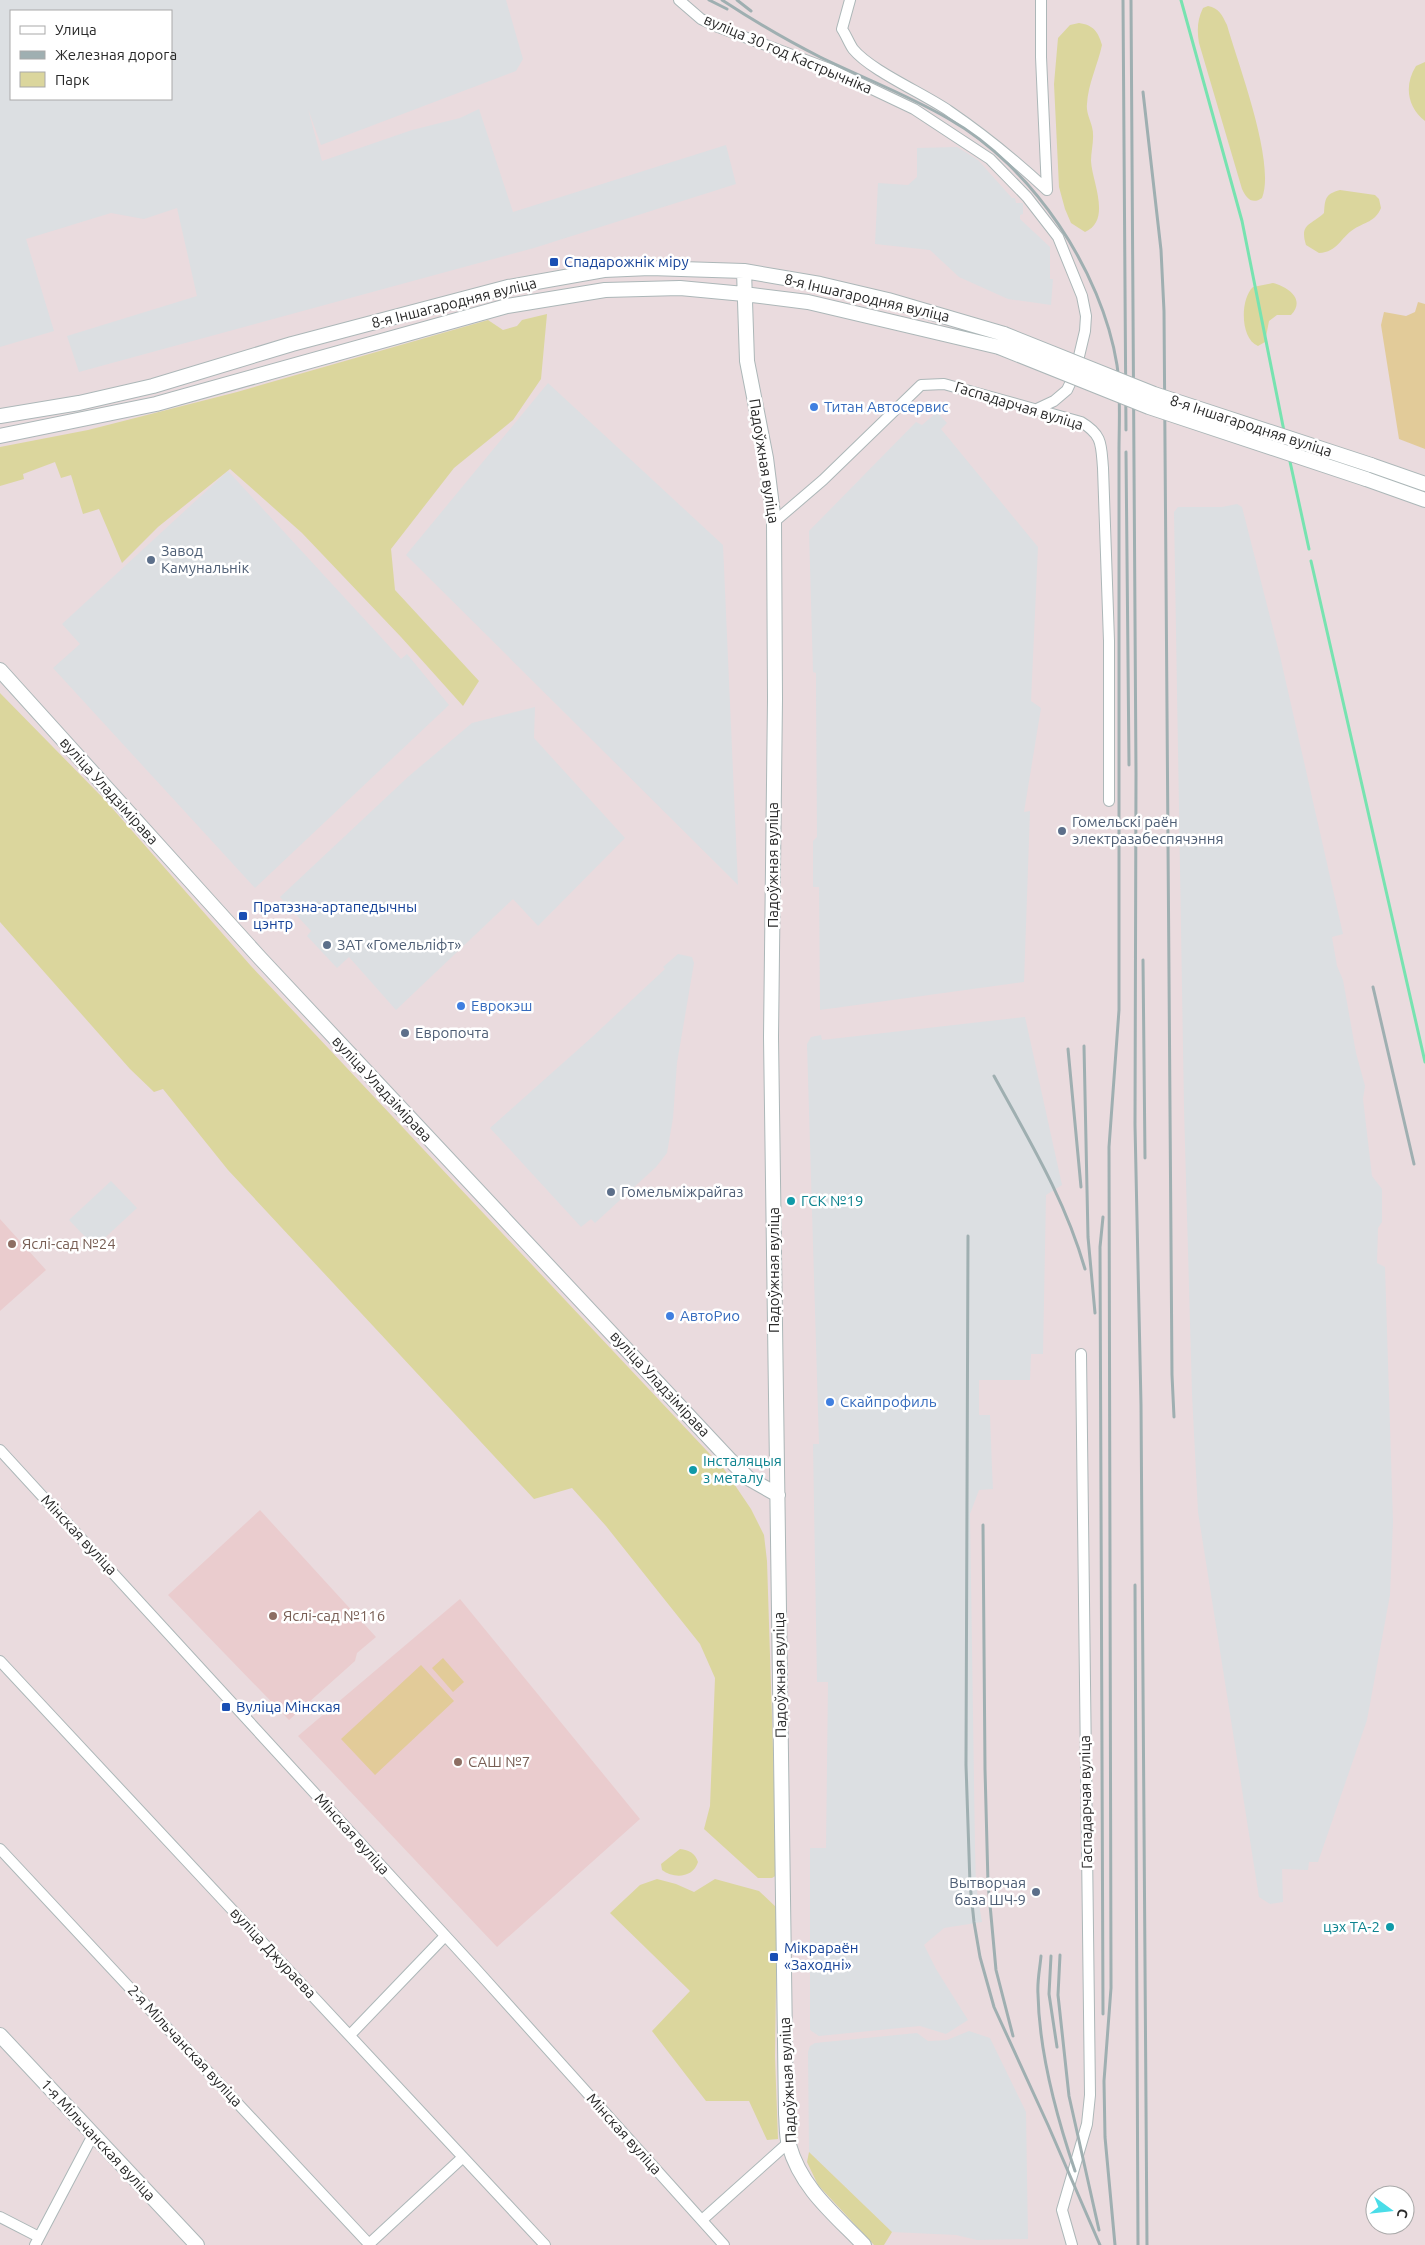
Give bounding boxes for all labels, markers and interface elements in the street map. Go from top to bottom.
legend [10,10,172,100]
street label: вуліца 30 год Кастрычніка [701,10,875,97]
text: Улица [55,21,97,38]
text: Железная дорога [55,46,177,63]
text: Парк [55,71,90,88]
place label: Спадарожнік міру [564,253,689,270]
marker: Спадарожнік міру [548,256,560,268]
street label: 8-я Іншагародняя вуліца [783,270,952,325]
street label: 8-я Іншагародняя вуліца [370,274,538,331]
street label: Гаспадарчая вуліца [953,378,1086,433]
street label: 8-я Іншагародняя вуліца [1168,391,1334,460]
street label: Падоўжная вуліца [746,397,783,525]
place label: Титан Автосервис [824,398,949,415]
marker: Титан Автосервис [808,401,820,413]
place label: Завод Камунальнік [161,542,249,576]
marker: Завод Камунальнік [145,554,157,566]
street label: вуліца Уладзімірава [57,734,162,848]
street label: Падоўжная вуліца [764,802,781,928]
place label: Гомельскі раён электразабеспячэння [1072,813,1223,847]
marker: Гомельскі раён электразабеспячэння [1056,825,1068,837]
place label: Пратэзна-артапедычны цэнтр [253,898,417,932]
marker: Пратэзна-артапедычны цэнтр [237,910,249,922]
place label: ЗАТ «Гомельліфт» [337,936,461,953]
marker: ЗАТ «Гомельліфт» [321,939,333,951]
place label: Еврокэш [471,997,532,1014]
marker: Еврокэш [455,1000,467,1012]
place label: Европочта [415,1024,489,1041]
marker: Европочта [399,1027,411,1039]
street label: вуліца Уладзімірава [329,1032,436,1145]
place label: Гомельміжрайгаз [621,1183,743,1200]
marker: Гомельміжрайгаз [605,1186,617,1198]
place label: ГСК №19 [801,1192,863,1209]
marker: ГСК №19 [785,1195,797,1207]
street label: Падоўжная вуліца [765,1207,782,1333]
place label: Яслі-сад №24 [22,1235,116,1252]
marker: Яслі-сад №24 [6,1238,18,1250]
place label: АвтоРио [680,1307,740,1324]
marker: АвтоРио [664,1310,676,1322]
street label: вуліца Уладзімірава [607,1327,714,1440]
place label: Скайпрофиль [840,1393,937,1410]
marker: Скайпрофиль [824,1396,836,1408]
place label: Інсталяцыя з металу [703,1452,782,1486]
marker: Інсталяцыя з металу [687,1464,699,1476]
street label: Мінская вуліца [38,1491,121,1578]
place label: Яслі-сад №116 [283,1607,385,1624]
marker: Яслі-сад №116 [267,1610,279,1622]
street label: Падоўжная вуліца [770,1612,789,1738]
place label: Вуліца Мінская [236,1698,341,1715]
marker: Вуліца Мінская [220,1701,232,1713]
street label: Гаспадарчая вуліца [1076,1735,1095,1869]
place label: САШ №7 [468,1753,530,1770]
marker: САШ №7 [452,1756,464,1768]
street label: Мінская вуліца [311,1790,393,1878]
place label: Вытворчая база ШЧ-9 [949,1874,1026,1908]
marker: Вытворчая база ШЧ-9 [1030,1886,1042,1898]
street label: вуліца Джураева [227,1904,320,2001]
place label: цэх ТА-2 [1323,1918,1380,1935]
marker: цэх ТА-2 [1384,1921,1396,1933]
place label: Мікрараён «Заходні» [784,1939,858,1973]
marker: Мікрараён «Заходні» [768,1951,780,1963]
street label: 2-я Мільчанская вуліца [125,1981,246,2110]
street label: Падоўжная вуліца [776,2017,799,2143]
street label: 1-я Мільчанская вуліца [38,2075,159,2204]
street label: Мінская вуліца [583,2090,665,2178]
north arrow [1365,2185,1415,2235]
text: С [1394,2207,1411,2220]

